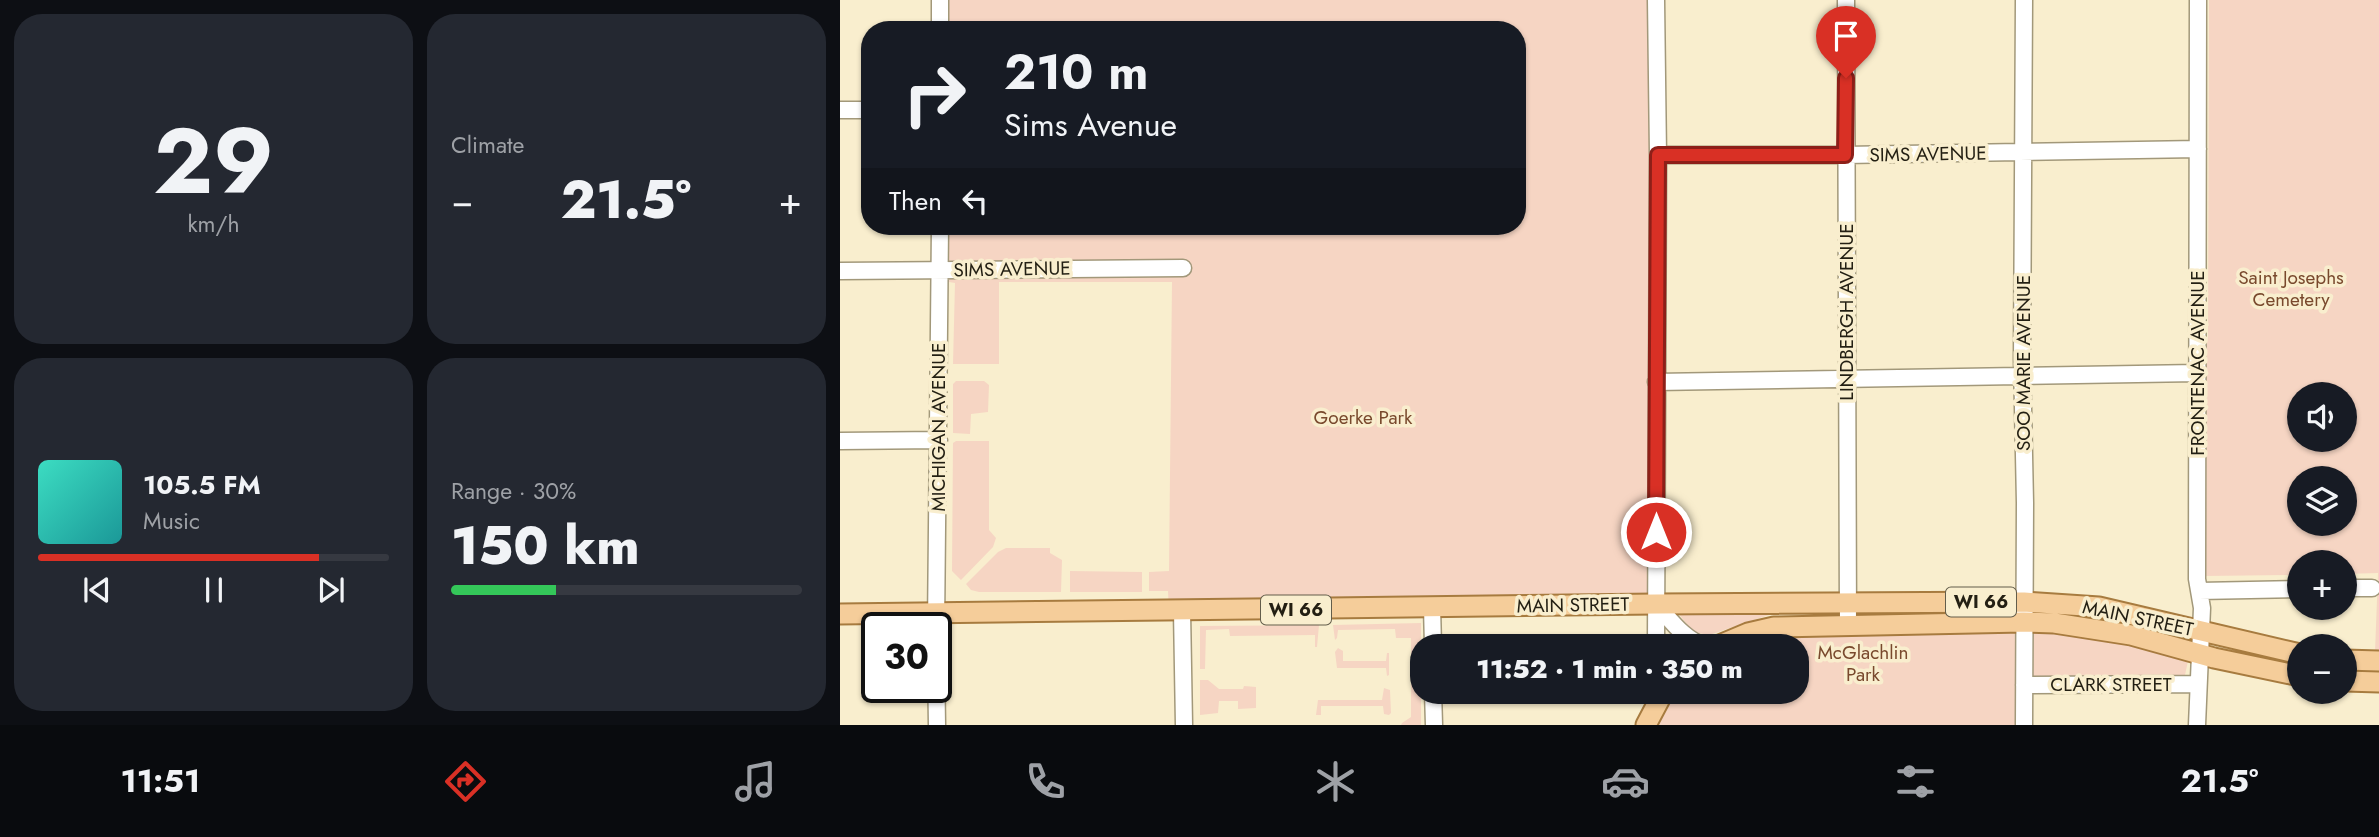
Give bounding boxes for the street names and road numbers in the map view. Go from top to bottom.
street label: SIMS AVENUE [1869,139,1987,169]
street label: LINDBERGH AVENUE [1833,223,1860,401]
street label: SIMS AVENUE [953,254,1071,284]
street label: FRONTENAC AVENUE [2184,270,2211,456]
street label: SOO MARIE AVENUE [2010,275,2037,451]
street label: MICHIGAN AVENUE [925,342,952,512]
road number: WI 66 [1946,588,2016,616]
street label: MAIN STREET [1516,591,1630,619]
street label: MAIN STREET [2080,593,2196,643]
road number: WI 66 [1261,596,1331,624]
street label: CLARK STREET [2050,671,2172,698]

